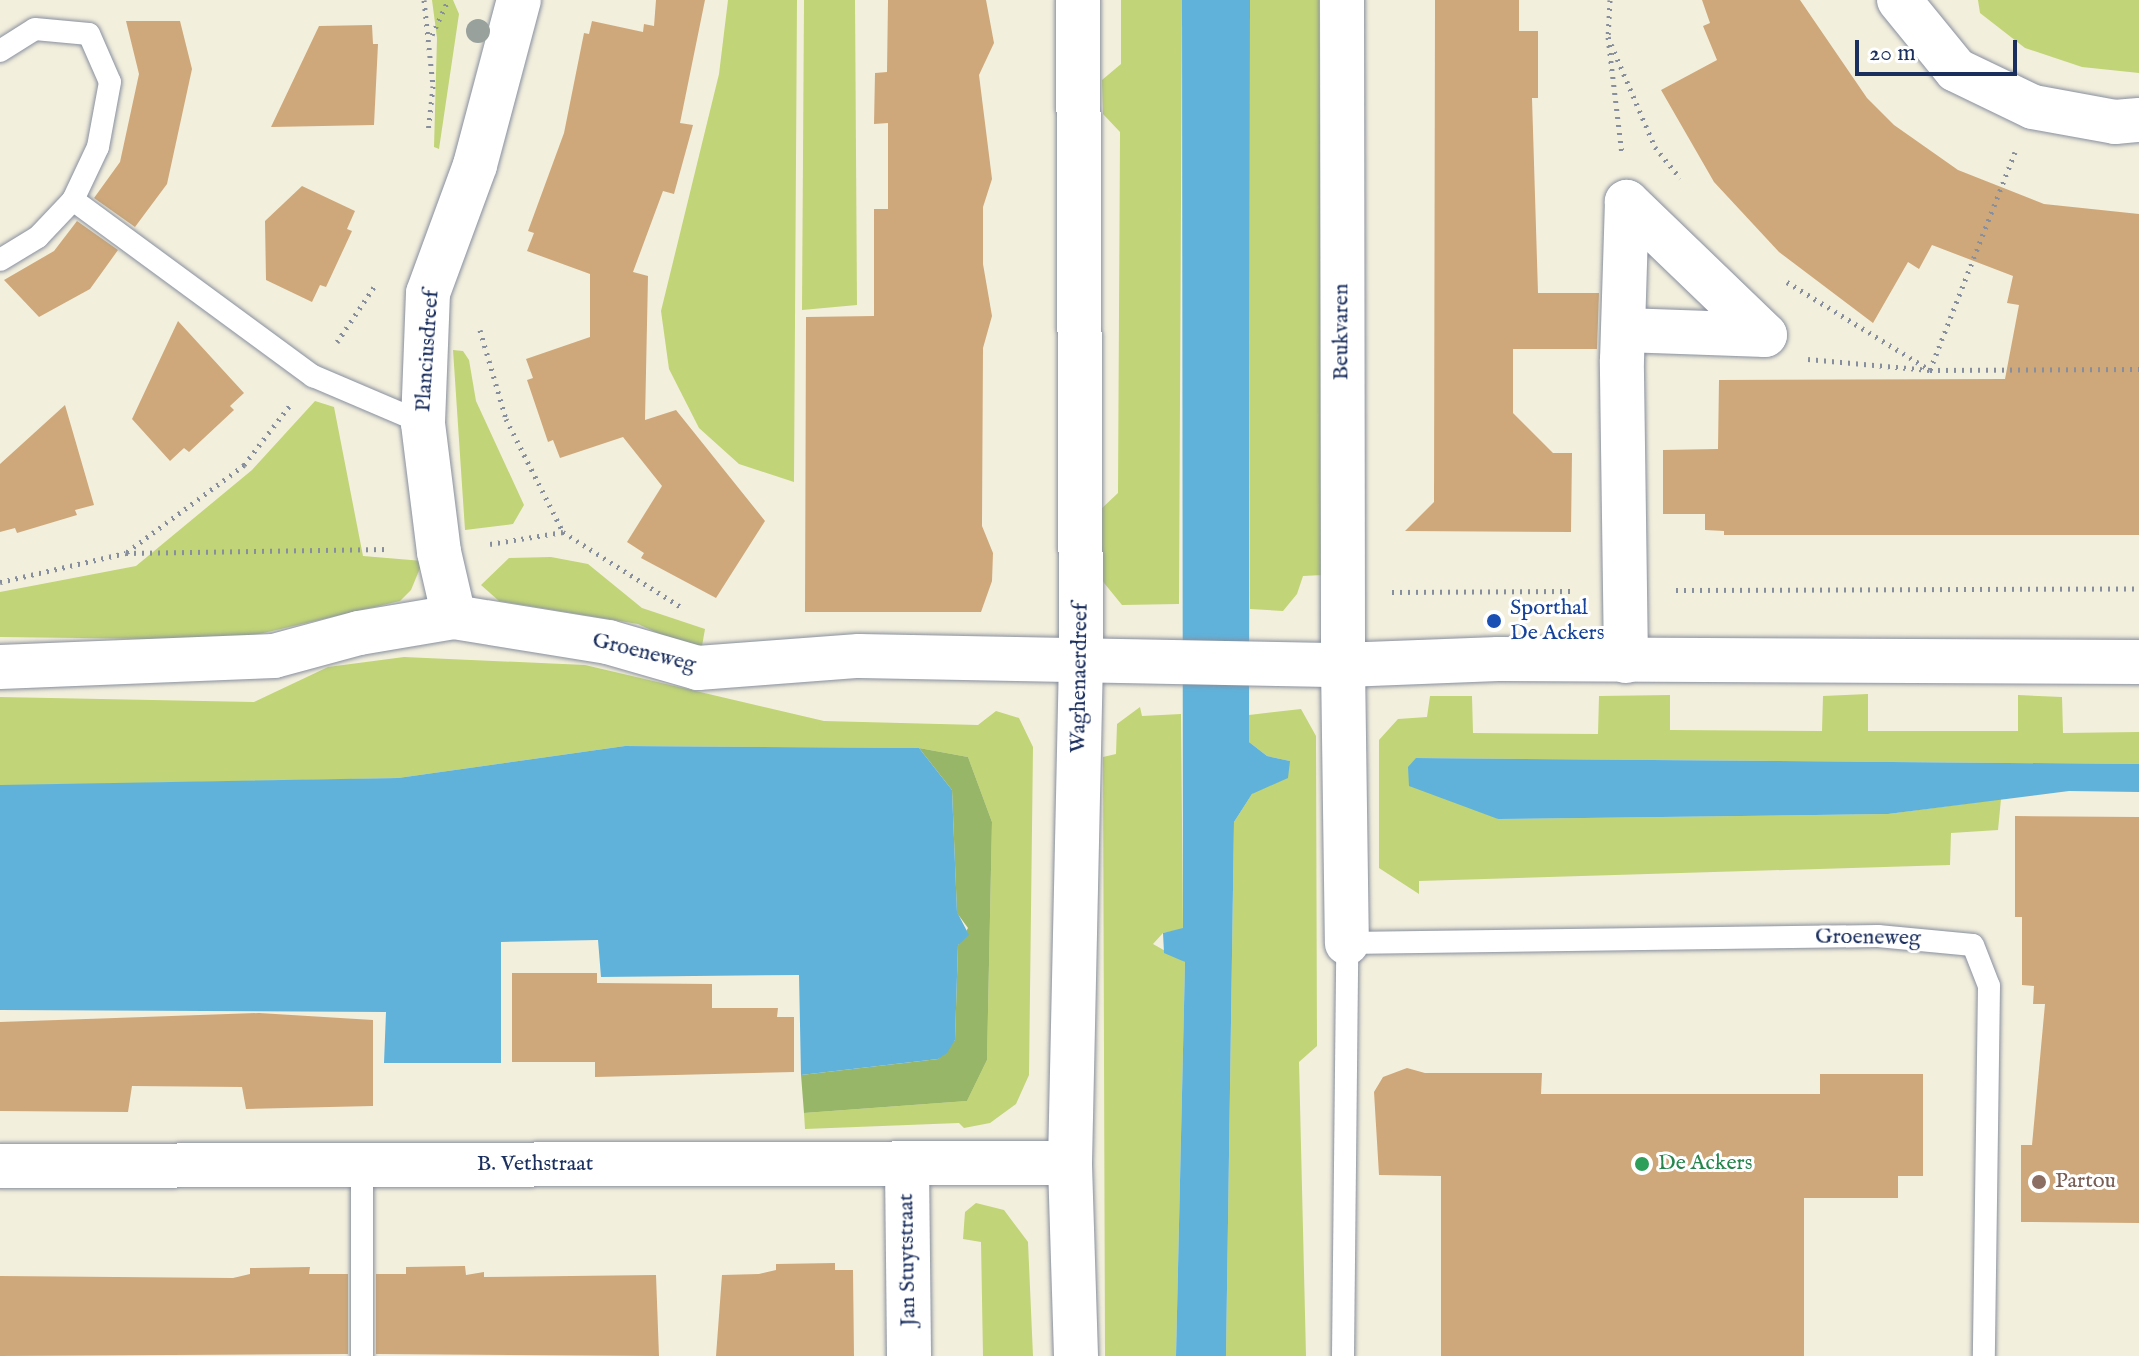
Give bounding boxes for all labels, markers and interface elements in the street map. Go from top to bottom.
scale bar [1859,24,2021,74]
text: 20 m [1869,38,1916,69]
street label: Beukvaren [1329,284,1355,380]
street label: Planciusdreef [411,289,445,413]
place label: Sporthal De Ackers [1510,595,1604,646]
street label: Waghenaerdreef [1065,603,1095,753]
marker: Sporthal De Ackers [1485,612,1503,630]
street label: Groeneweg [590,627,698,679]
street label: Groeneweg [1815,924,1921,952]
place label: De Ackers [1658,1151,1752,1177]
street label: B. Vethstraat [477,1152,593,1178]
marker: De Ackers [1633,1155,1651,1173]
place label: Partou [2055,1169,2116,1195]
marker: Partou [2030,1173,2048,1191]
street label: Jan Stuytstraat [894,1193,922,1327]

